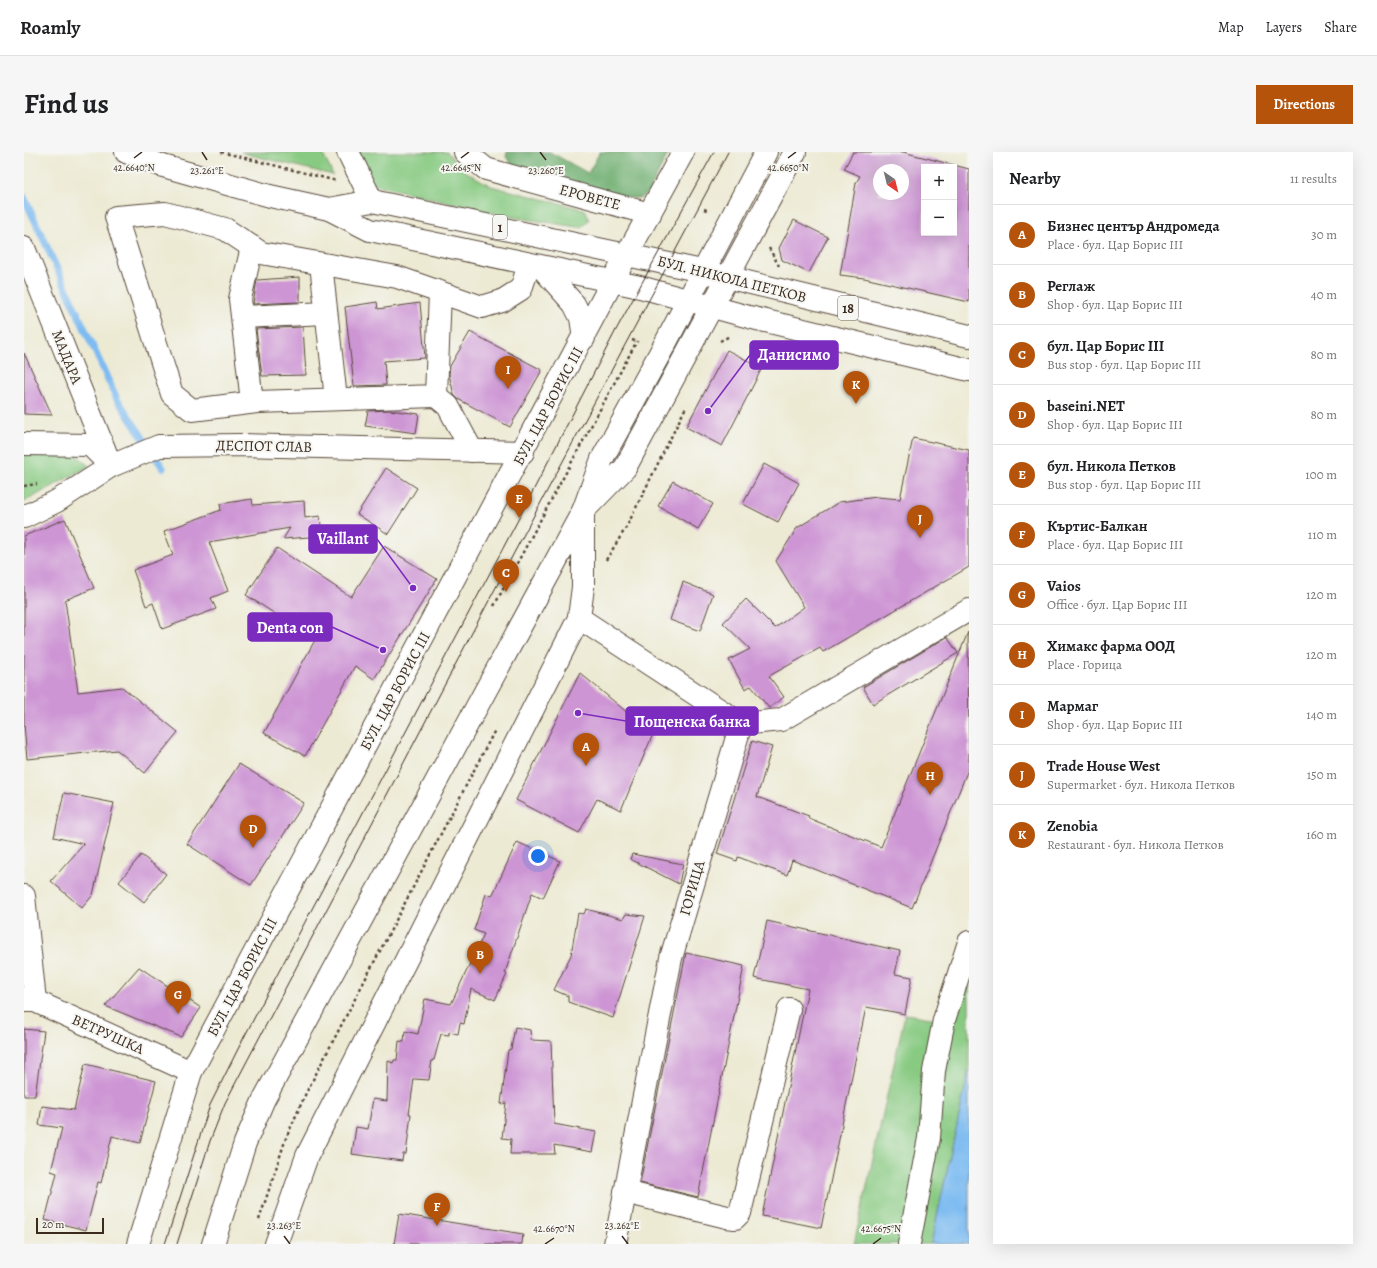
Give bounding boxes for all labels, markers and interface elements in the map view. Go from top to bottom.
text: Roamly [20,15,80,41]
text: Map [1218,18,1244,37]
text: Layers [1266,18,1302,37]
text: Share [1324,18,1357,37]
text: Find us [24,85,109,123]
button: Directions [1256,85,1353,124]
text: 42.6640°N [113,161,155,174]
text: 42.6645°N [441,161,481,174]
text: 42.6650°N [767,161,809,174]
text: 23.261°E [190,164,224,177]
text: 23.260°E [528,164,564,177]
north arrow [873,164,909,200]
map controls [921,164,957,236]
button: + [921,164,957,200]
text: Nearby [1009,167,1060,190]
text: 11 results [1290,170,1337,187]
street label: ЕРОВЕТЕ [557,179,623,215]
button: − [921,200,957,236]
road number: 1 [493,215,507,239]
text: Бизнес център Андромеда [1047,216,1220,236]
text: A [1018,226,1026,243]
text: 30 m [1311,226,1337,243]
text: Place · бул. Цар Борис III [1047,236,1183,253]
street label: БУЛ. НИКОЛА ПЕТКОВ [655,251,809,307]
text: Реглаж [1047,276,1095,296]
text: B [1018,286,1026,303]
text: 40 m [1311,286,1337,303]
road number: 18 [838,296,858,320]
text: Shop · бул. Цар Борис III [1047,296,1183,313]
street label: МАДАРА [47,327,87,387]
text: бул. Цар Борис ІІІ [1047,336,1164,356]
callout: Данисимо [750,341,838,369]
street label: БУЛ. ЦАР БОРИС III [509,343,587,469]
text: Данисимо [758,344,830,366]
text: C [1018,346,1026,363]
text: 80 m [1310,346,1337,363]
pin: I [495,356,521,389]
text: Bus stop · бул. Цар Борис III [1047,356,1201,373]
pin: K [843,371,869,404]
text: baseini.NET [1047,396,1125,416]
text: D [1017,406,1027,423]
text: 80 m [1310,406,1337,423]
text: Shop · бул. Цар Борис III [1047,416,1183,433]
street label: ДЕСПОТ СЛАВ [216,435,312,457]
text: бул. Никола Петков [1047,456,1176,476]
text: E [1018,466,1026,483]
text: 100 m [1305,466,1337,483]
text: Bus stop · бул. Цар Борис III [1047,476,1201,493]
pin: E [506,485,532,518]
pin: J [907,505,933,538]
text: Къртис-Балкан [1047,516,1148,536]
callout: Vaillant [309,525,377,553]
text: F [1019,526,1025,543]
text: 110 m [1308,526,1337,543]
text: Vaillant [316,528,370,550]
text: Place · бул. Цар Борис III [1047,536,1183,553]
pin: C [493,559,519,592]
text: Vaios [1047,576,1081,596]
text: G [1018,586,1026,603]
text: 120 m [1306,586,1337,603]
text: Office · бул. Цар Борис III [1047,596,1187,613]
callout: Denta con [248,613,332,641]
text: Denta con [256,617,324,639]
street label: БУЛ. ЦАР БОРИС III [355,628,435,754]
text: Химакс фарма ООД [1047,636,1175,656]
text: H [1017,646,1027,663]
text: 120 m [1306,646,1337,663]
text: Place · Горица [1047,656,1122,673]
text: Мармаг [1047,696,1098,716]
text: I [1020,706,1024,723]
text: 140 m [1306,706,1337,723]
callout: Пощенска банка [626,707,758,735]
text: Пощенска банка [634,711,751,733]
text: Shop · бул. Цар Борис III [1047,716,1183,733]
pin: A [573,733,599,766]
text: Trade House West [1047,756,1160,776]
pin: H [917,762,943,795]
text: J [1020,766,1024,783]
text: 150 m [1307,766,1337,783]
text: Supermarket · бул. Никола Петков [1047,776,1235,793]
pin: D [240,815,266,848]
text: Zenobia [1047,816,1098,836]
text: K [1018,826,1026,843]
text: 160 m [1306,826,1337,843]
text: Restaurant · бул. Никола Петков [1047,836,1224,853]
your location [528,846,548,866]
street label: ГОРИЦА [675,858,709,918]
street label: БУЛ. ЦАР БОРИС III [202,914,282,1040]
pin: B [467,941,493,974]
pin: G [165,981,191,1014]
street label: ВЕТРУШКА [69,1009,147,1059]
pin: F [424,1193,450,1226]
scale bar [36,1216,104,1235]
text: 20 m [42,1217,64,1232]
text: 23.263°E [267,1219,301,1232]
text: 23.262°E [604,1219,640,1232]
text: 42.6670°N [533,1222,575,1235]
text: 42.6675°N [861,1222,901,1235]

